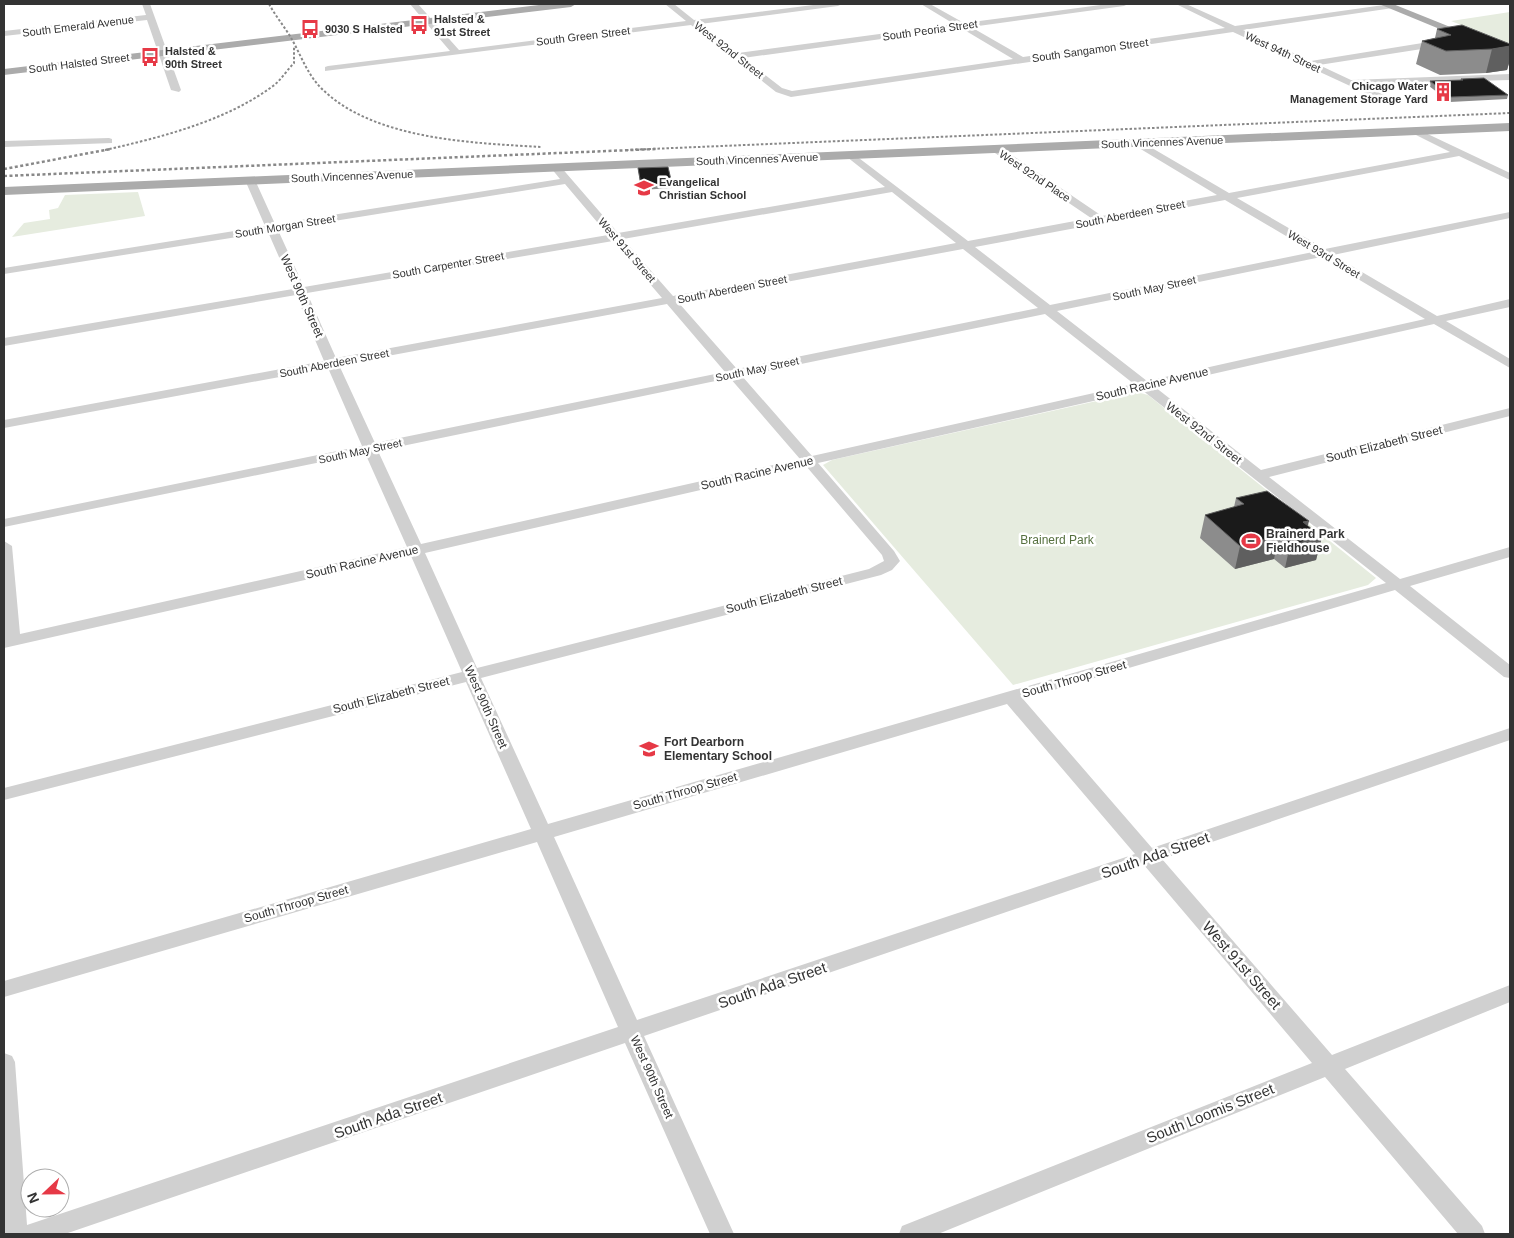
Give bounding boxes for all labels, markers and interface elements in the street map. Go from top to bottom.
street label: South Emerald Avenue [22,13,134,39]
place label: Halsted & 91st Street [434,13,491,38]
bus stop icon: Halsted & 91st Street [408,14,430,36]
street label: South Peoria Street [882,17,978,43]
bus stop icon: 9030 S Halsted [299,18,321,40]
street label: West 92nd Street [692,19,766,81]
place label: 9030 S Halsted [325,23,403,35]
street label: South Green Street [535,24,631,48]
street label: West 94th Street [1243,29,1323,75]
street label: South Sangamon Street [1031,36,1149,64]
place label: Halsted & 90th Street [165,45,222,70]
bus stop icon: Halsted & 90th Street [139,46,161,68]
street label: South Halsted Street [28,51,130,75]
place label: Chicago Water Management Storage Yard [1290,80,1429,105]
building icon: Chicago Water Management Storage Yard [1432,81,1454,103]
street label: South Vincennes Avenue [1101,134,1223,150]
street label: West 92nd Place [997,148,1073,204]
street label: South Vincennes Avenue [696,151,818,167]
street label: South Vincennes Avenue [291,168,413,184]
place label: Evangelical Christian School [659,176,746,201]
school or university icon: Evangelical Christian School [633,177,655,199]
street label: South Aberdeen Street [1074,197,1186,231]
street label: South Morgan Street [234,212,336,240]
street label: West 91st Street [596,215,658,285]
street label: West 93rd Street [1286,228,1362,280]
street label: South Carpenter Street [391,249,505,281]
street label: West 90th Street [277,252,327,340]
street label: South Aberdeen Street [676,272,788,306]
street label: South May Street [1111,273,1197,303]
street label: South Aberdeen Street [278,346,390,380]
street label: South May Street [714,354,800,384]
street label: South Racine Avenue [1094,364,1210,404]
street label: West 92nd Street [1163,399,1245,467]
street label: South Elizabeth Street [1324,423,1444,465]
street label: South May Street [317,436,403,466]
street label: South Racine Avenue [699,453,815,493]
place label: Brainerd Park Fieldhouse [1266,527,1345,555]
sports icon: Brainerd Park Fieldhouse [1240,530,1262,552]
park label: Brainerd Park [1020,533,1095,547]
street label: South Racine Avenue [304,542,420,582]
street label: South Elizabeth Street [724,574,844,616]
street label: South Throop Street [1020,657,1128,701]
street label: West 90th Street [461,663,511,751]
street label: South Elizabeth Street [331,674,451,716]
place label: Fort Dearborn Elementary School [664,735,772,763]
school or university icon: Fort Dearborn Elementary School [638,738,660,760]
street label: South Throop Street [631,769,739,813]
street label: South Ada Street [1099,828,1212,882]
street label: South Throop Street [242,882,350,926]
street label: West 91st Street [1199,918,1285,1013]
street label: South Ada Street [716,958,829,1012]
street label: West 90th Street [627,1033,677,1121]
street label: South Loomis Street [1144,1079,1277,1146]
street label: South Ada Street [332,1088,445,1142]
north arrow [20,1168,70,1218]
text: N [24,1190,42,1206]

